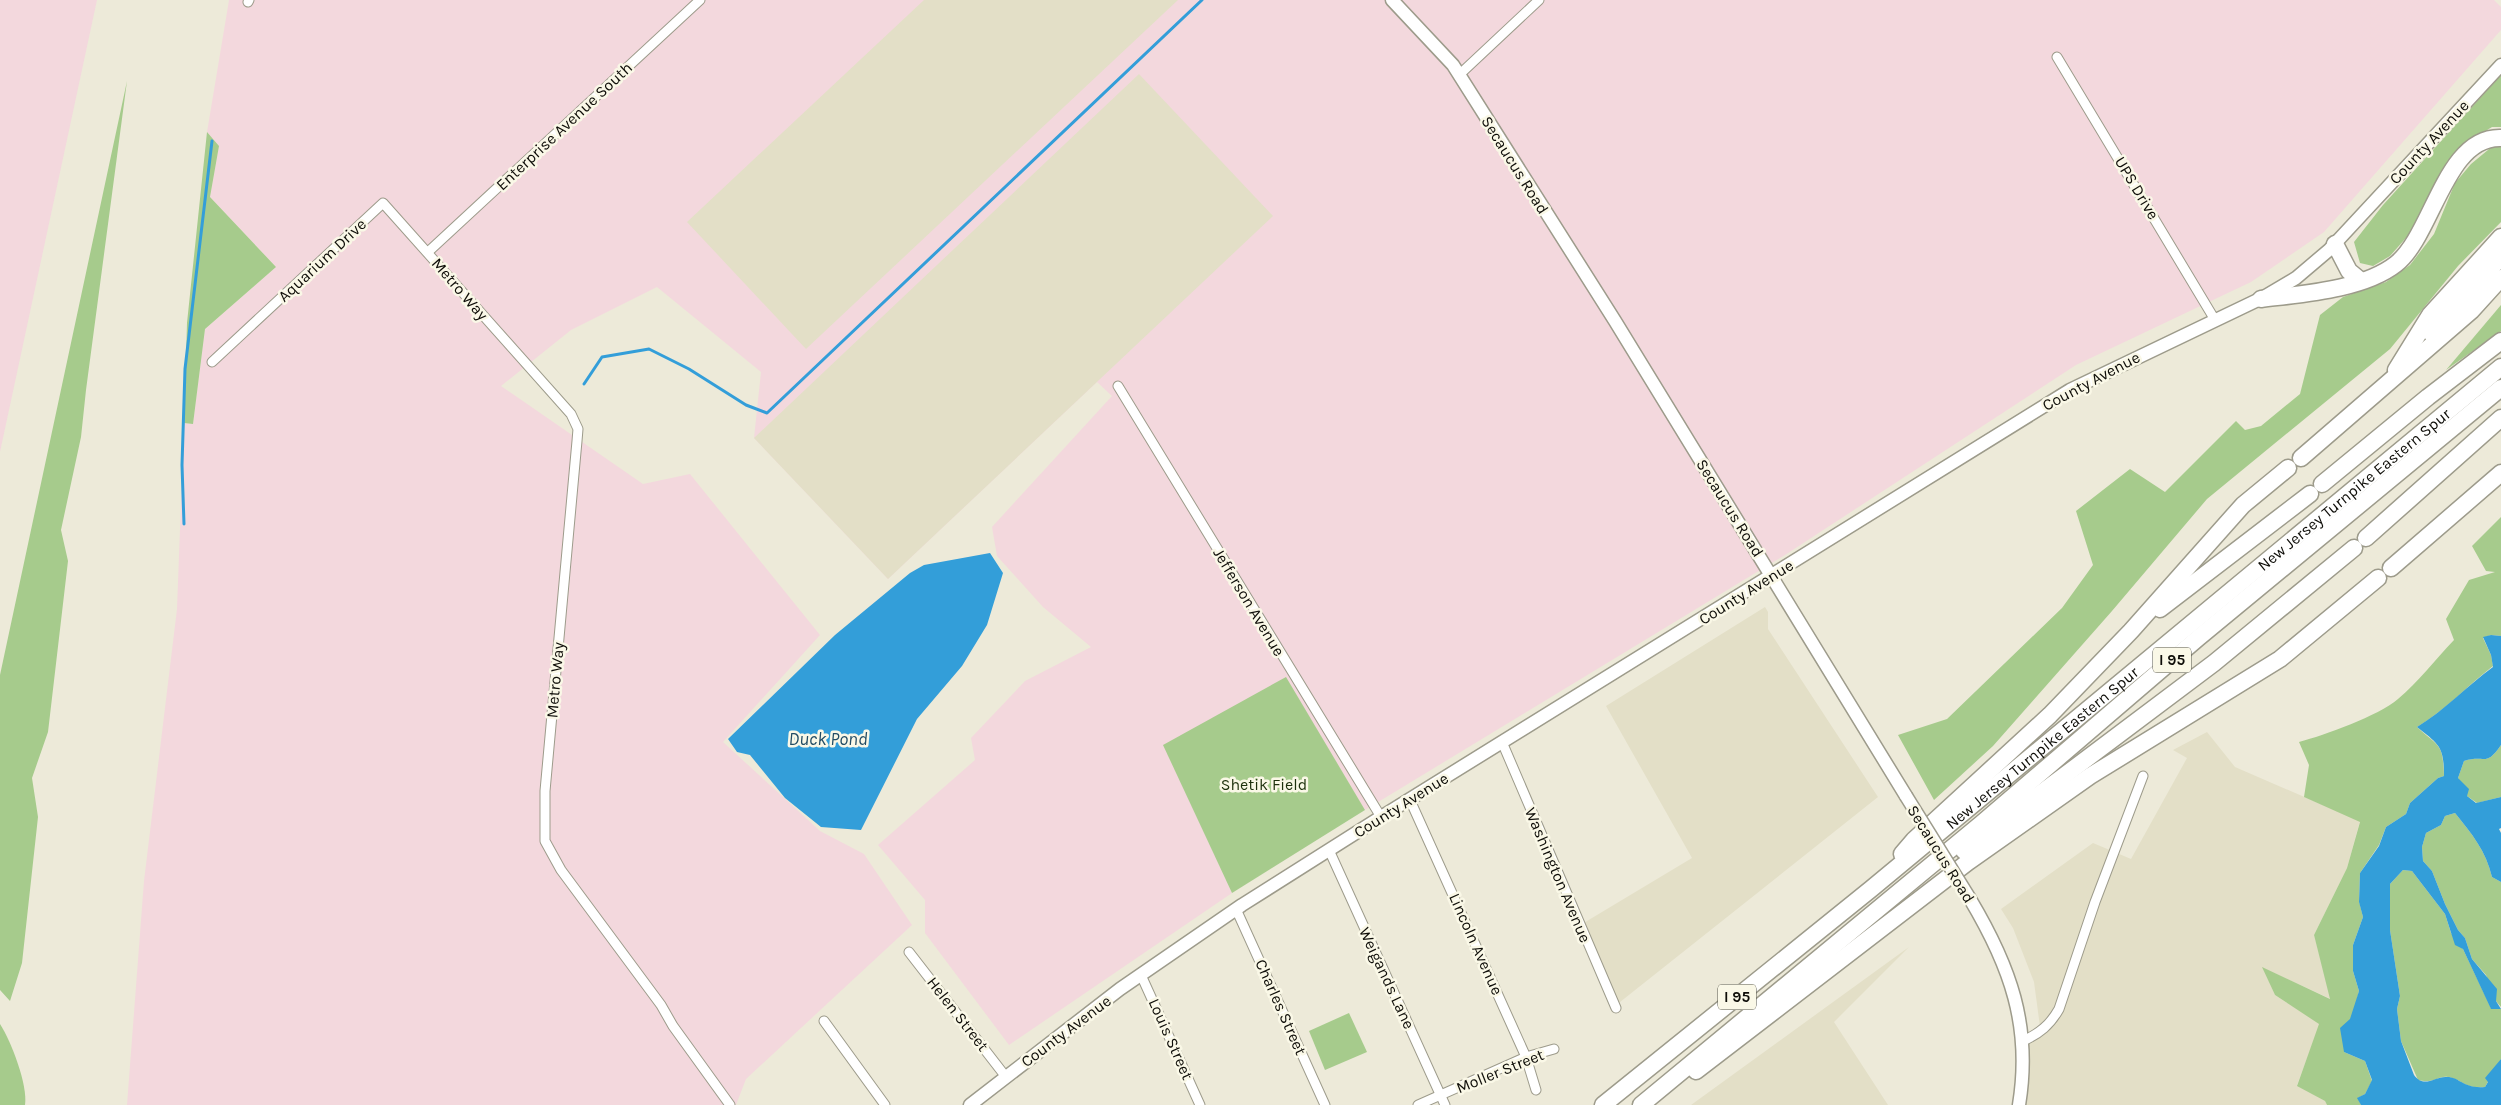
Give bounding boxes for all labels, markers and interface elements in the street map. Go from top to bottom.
street label: Enterprise Avenue South [492,58,636,194]
street label: County Avenue [2385,96,2473,188]
street label: Secaucus Road [1477,113,1553,217]
street label: UPS Drive [2111,153,2163,223]
street label: Aquarium Drive [274,214,370,306]
street label: Metro Way [428,254,493,324]
street label: County Avenue [2039,347,2143,415]
street label: New Jersey Turnpike Eastern Spur [2253,404,2454,574]
street label: Secaucus Road [1692,456,1768,560]
street label: Jefferson Avenue [1209,544,1289,660]
street label: County Avenue [1695,555,1797,629]
street label: Metro Way [542,641,568,719]
road number: I 95 [2153,648,2191,672]
street label: New Jersey Turnpike Eastern Spur [1942,662,2142,833]
water label: Duck Pond [788,728,868,750]
street label: County Avenue [1350,768,1452,842]
park label: Shetik Field [1221,775,1307,794]
street label: Secaucus Road [1903,802,1979,906]
street label: Washington Avenue [1521,805,1595,945]
street label: Lincoln Avenue [1445,890,1507,998]
street label: Weigands Lane [1355,924,1419,1032]
street label: Charles Street [1251,956,1311,1058]
street label: Helen Street [923,973,993,1055]
road number: I 95 [1718,984,1756,1010]
street label: County Avenue [1017,991,1115,1071]
street label: Louis Street [1145,995,1197,1083]
street label: Moller Street [1453,1045,1547,1097]

